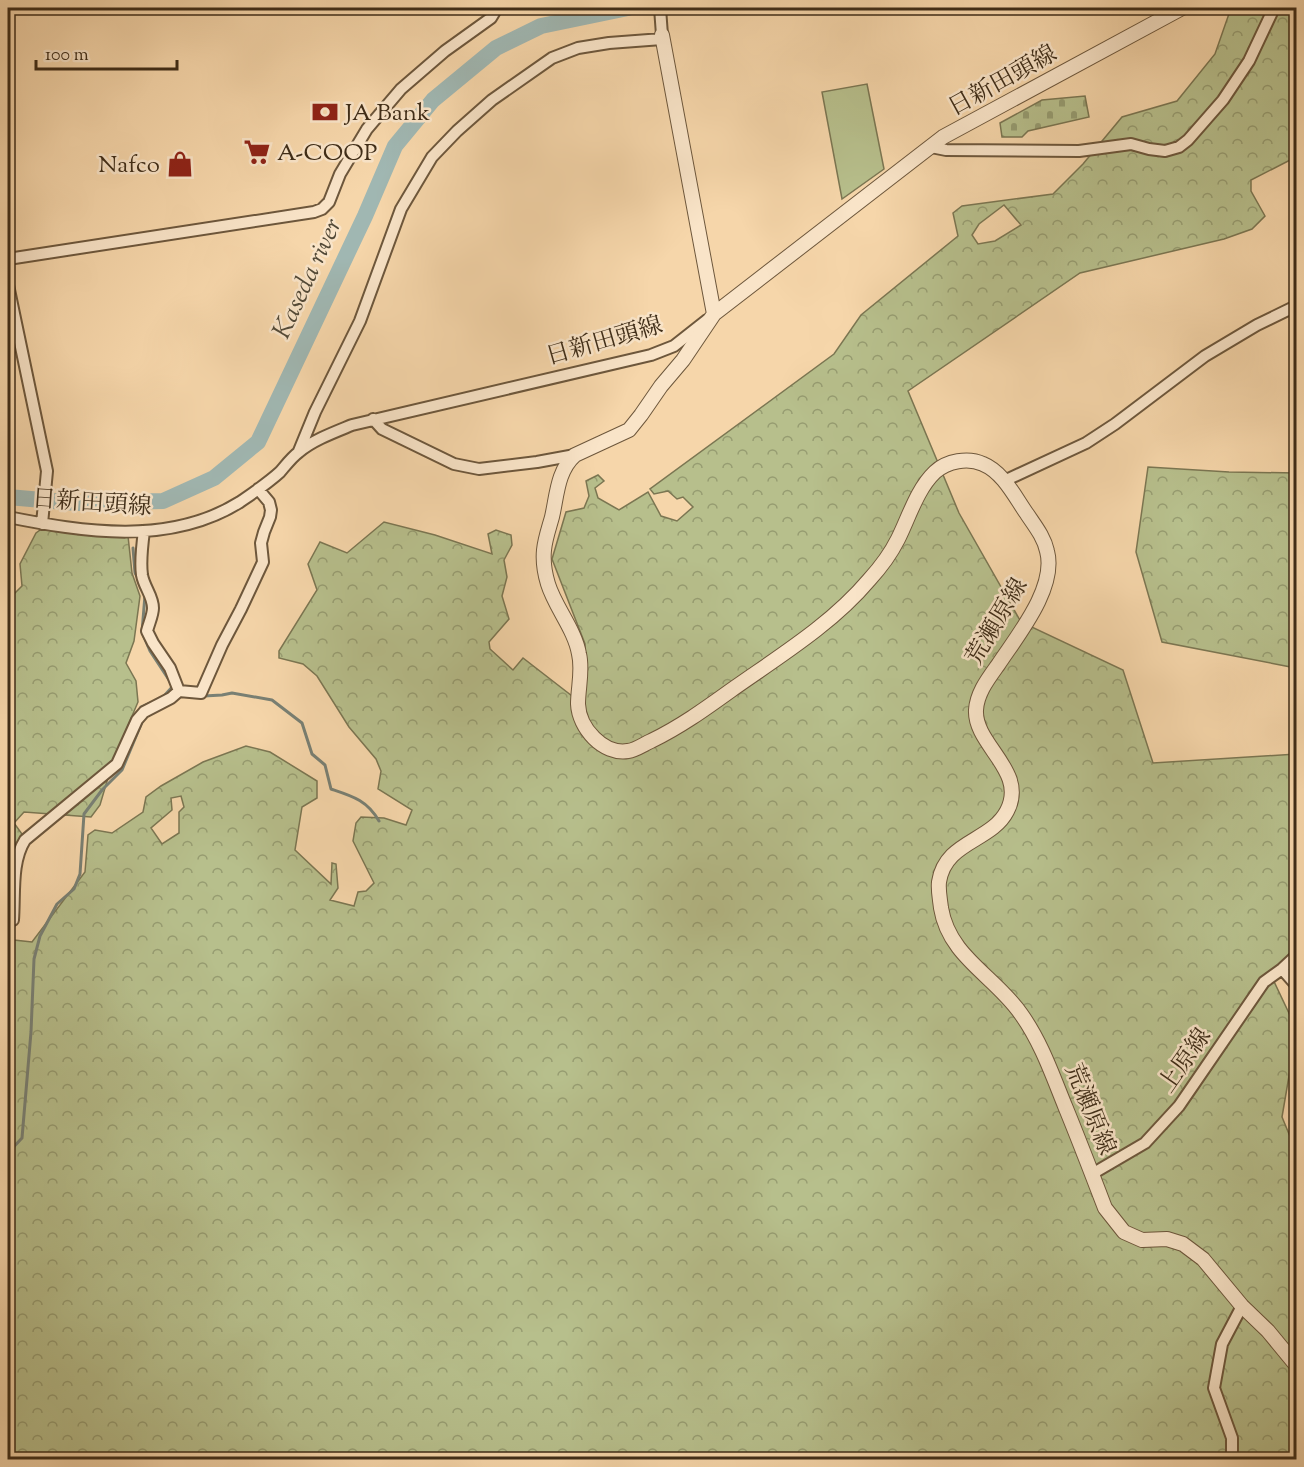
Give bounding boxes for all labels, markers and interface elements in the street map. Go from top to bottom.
scale bar [36,33,177,71]
street label: 日新田頭線 [942,38,1064,126]
text: 100 m [45,43,89,69]
bank icon: JA Bank [310,97,340,127]
place label: JA Bank [343,97,430,131]
supermarket icon: A-COOP [242,137,272,167]
place label: A-COOP [277,137,377,171]
place label: Nafco [98,149,160,183]
shop icon: Nafco [165,149,195,179]
water label: Kaseda river [264,213,352,345]
street label: 日新田頭線 [542,309,667,375]
street label: 日新田頭線 [31,483,153,525]
street label: 荒瀬原線 [958,572,1037,672]
street label: 上原線 [1151,1022,1220,1100]
street label: 荒瀬原線 [1055,1059,1123,1161]

